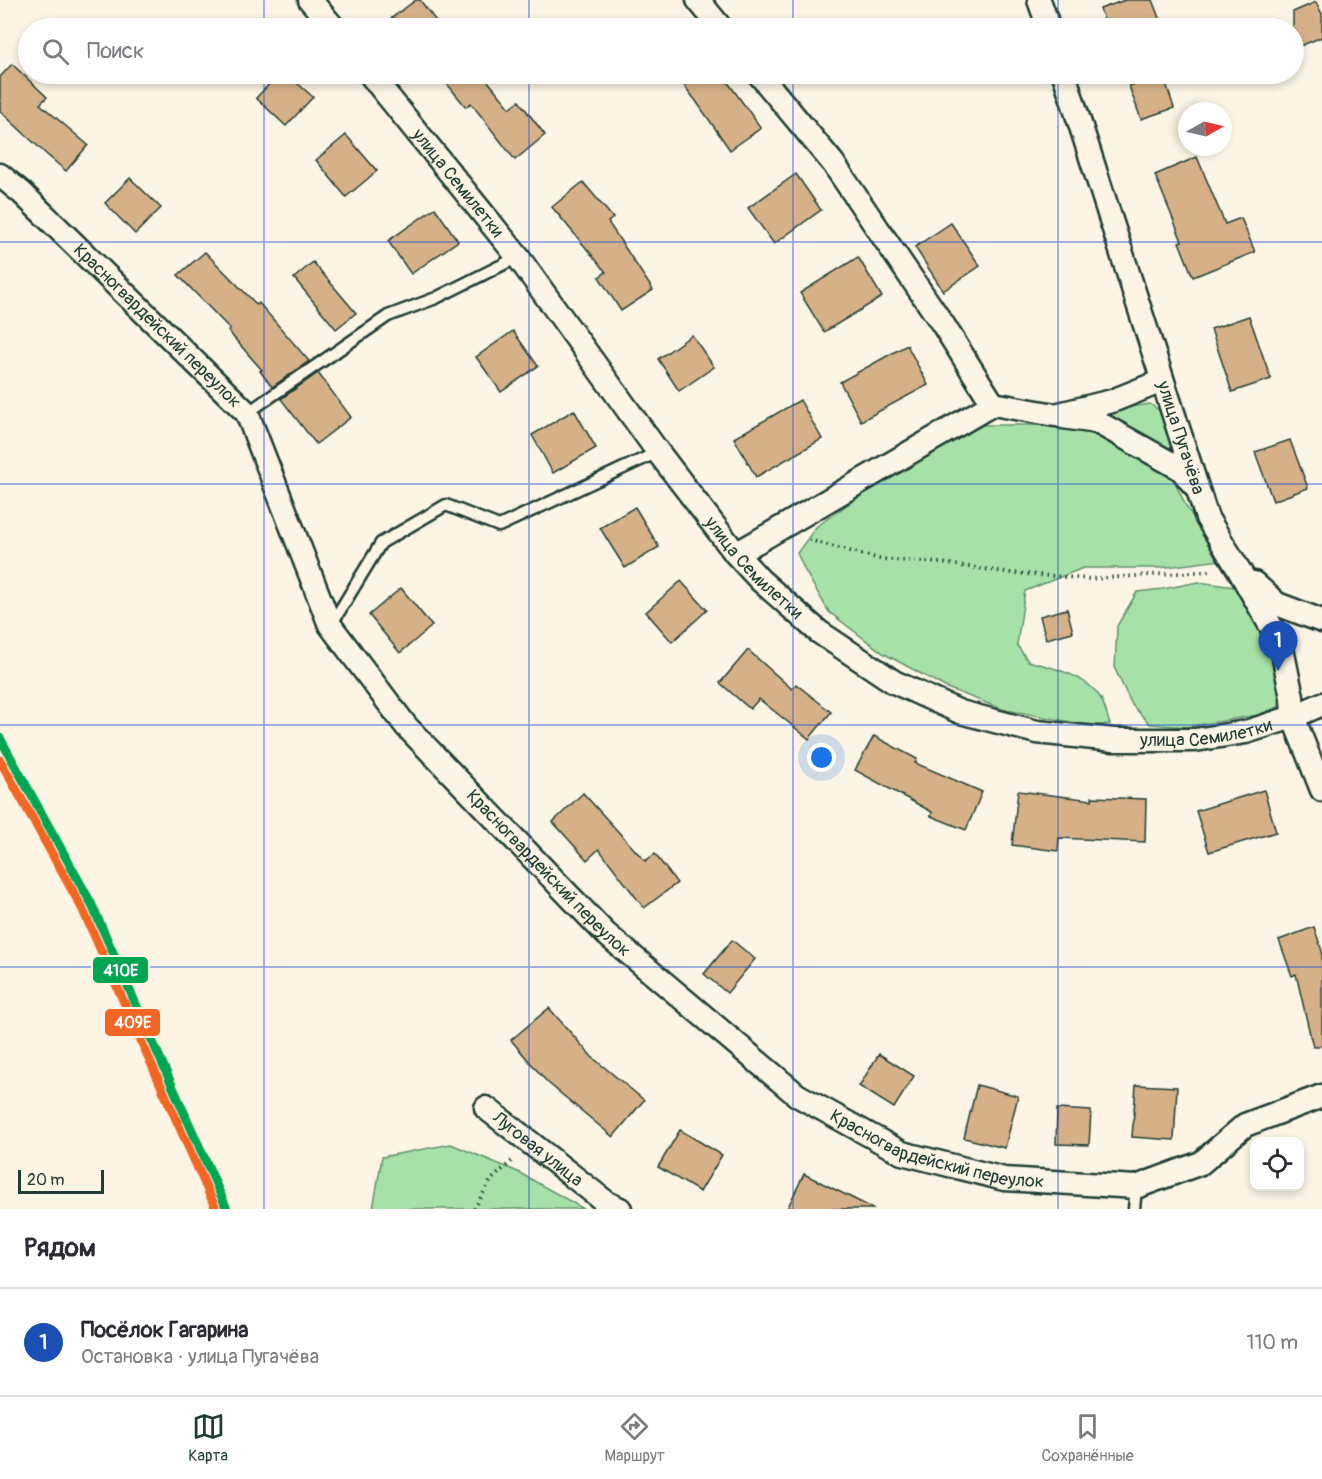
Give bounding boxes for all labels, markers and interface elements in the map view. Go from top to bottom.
search box [18,18,1304,84]
icon: search [39,35,72,68]
text: Поиск [87,37,144,65]
north arrow [1178,102,1232,156]
street label: улица Семилетки [406,123,509,242]
street label: Красногвардейский переулок [68,239,246,413]
street label: улица Пугачёва [1151,377,1210,497]
street label: улица Семилетки [699,511,807,624]
pin: 1 [1258,622,1298,671]
street label: улица Семилетки [1139,713,1275,752]
your location [807,743,836,772]
street label: Красногвардейский переулок [461,785,635,962]
line badge: 410E [92,956,149,984]
text: 410E [104,961,139,981]
line badge: 409E [104,1008,161,1037]
text: 409E [115,1013,152,1033]
street label: Красногвардейский переулок [826,1104,1045,1193]
street label: Луговая улица [487,1106,587,1192]
map controls [1250,1137,1304,1191]
button: locate [1250,1137,1304,1191]
scale bar [18,1167,104,1194]
text: 20 m [27,1170,65,1190]
text: Рядом [24,1232,96,1264]
text: Посёлок Гагарина [81,1316,248,1344]
text: 1 [40,1330,47,1355]
text: 110 m [1247,1330,1298,1355]
text: Остановка · улица Пугачёва [81,1344,319,1369]
tab: Карта [188,1410,228,1466]
tab: Маршрут [605,1410,665,1466]
tab: Сохранённые [1041,1410,1134,1466]

